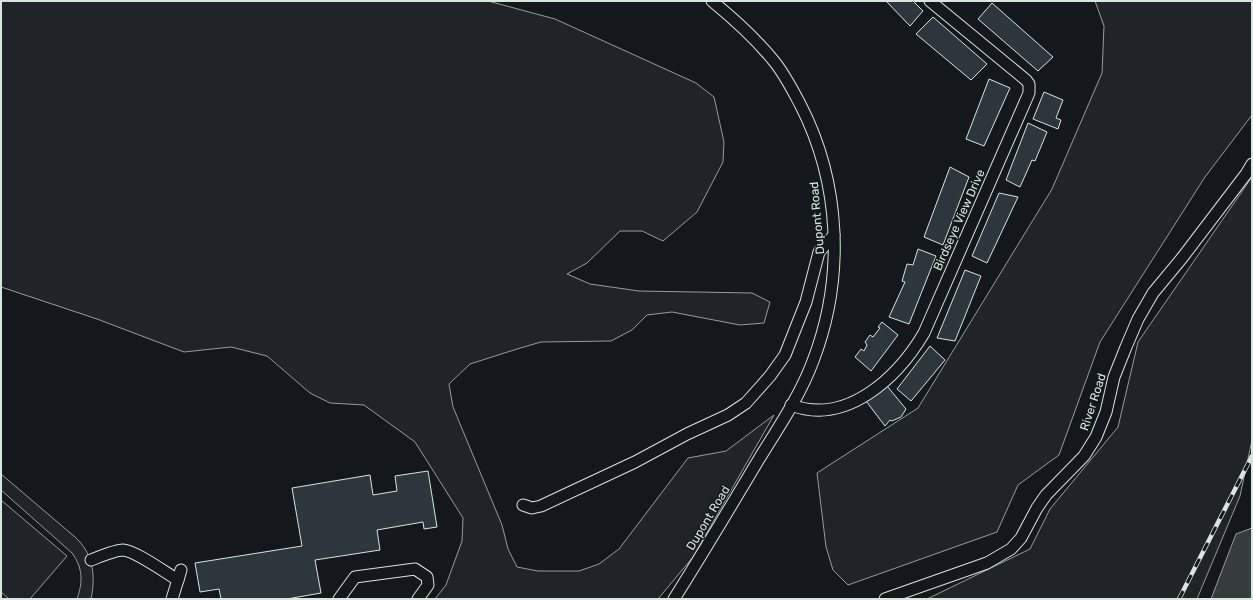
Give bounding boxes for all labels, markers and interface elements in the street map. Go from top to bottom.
street label: Birdseye View Drive [930,167,988,273]
street label: Dupont Road [807,181,827,255]
street label: River Road [1077,372,1109,432]
street label: Dupont Road [683,483,733,553]

